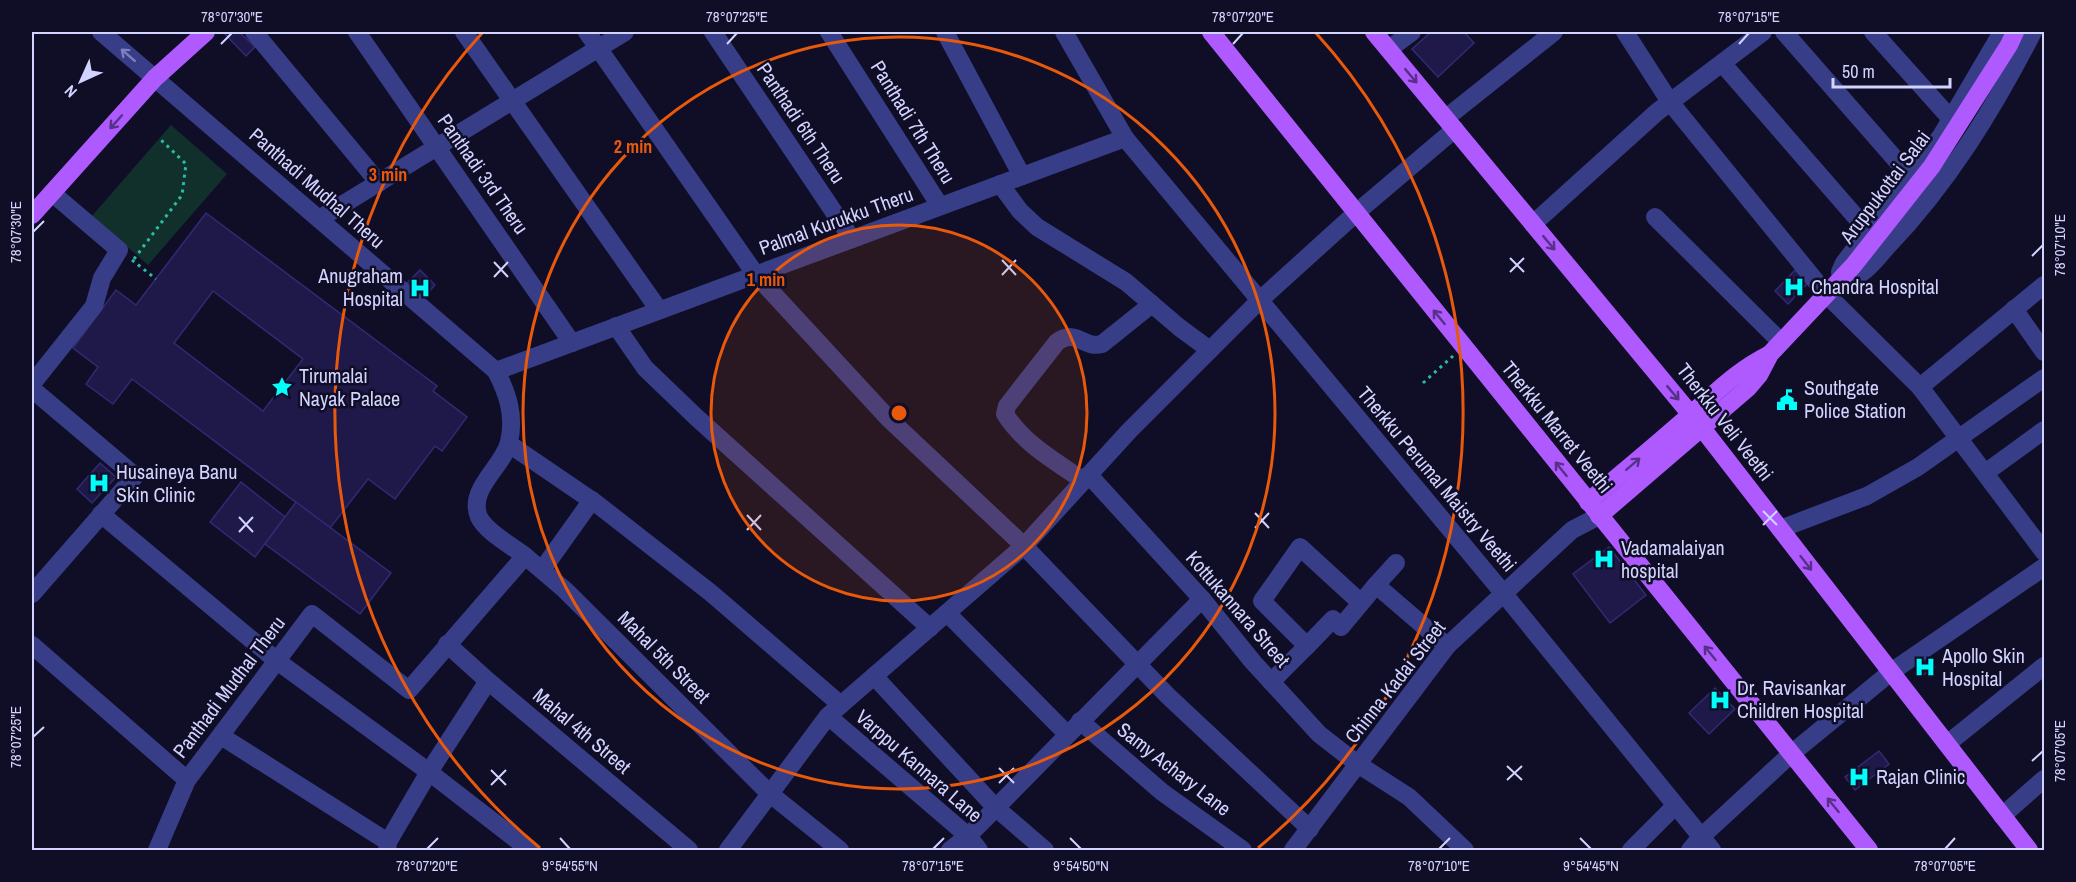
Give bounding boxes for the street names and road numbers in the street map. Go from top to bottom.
street label: Panthadi 7th Theru [865,55,962,188]
street label: Panthadi 6th Theru [751,57,852,188]
street label: Panthadi 3rd Theru [432,108,535,239]
street label: Panthadi Mudhal Theru [244,121,391,254]
street label: Aruppukottai Salai [1833,125,1936,250]
street label: Palmal Kurukku Theru [755,180,917,261]
street label: Therkku Marret Veethi [1496,355,1619,498]
street label: Therkku Veli Veethi [1671,357,1780,486]
street label: Therkku Perumal Maistry Veethi [1352,380,1523,577]
street label: Kottukannara Street [1180,545,1297,673]
street label: Mahal 5th Street [612,605,717,709]
street label: Panthadi Mudhal Theru [166,610,291,763]
street label: Chinna Kadai Street [1338,614,1451,749]
street label: Mahal 4th Street [528,682,637,780]
street label: Varppu Kannara Lane [850,703,988,828]
street label: Samy Achary Lane [1112,716,1237,822]

